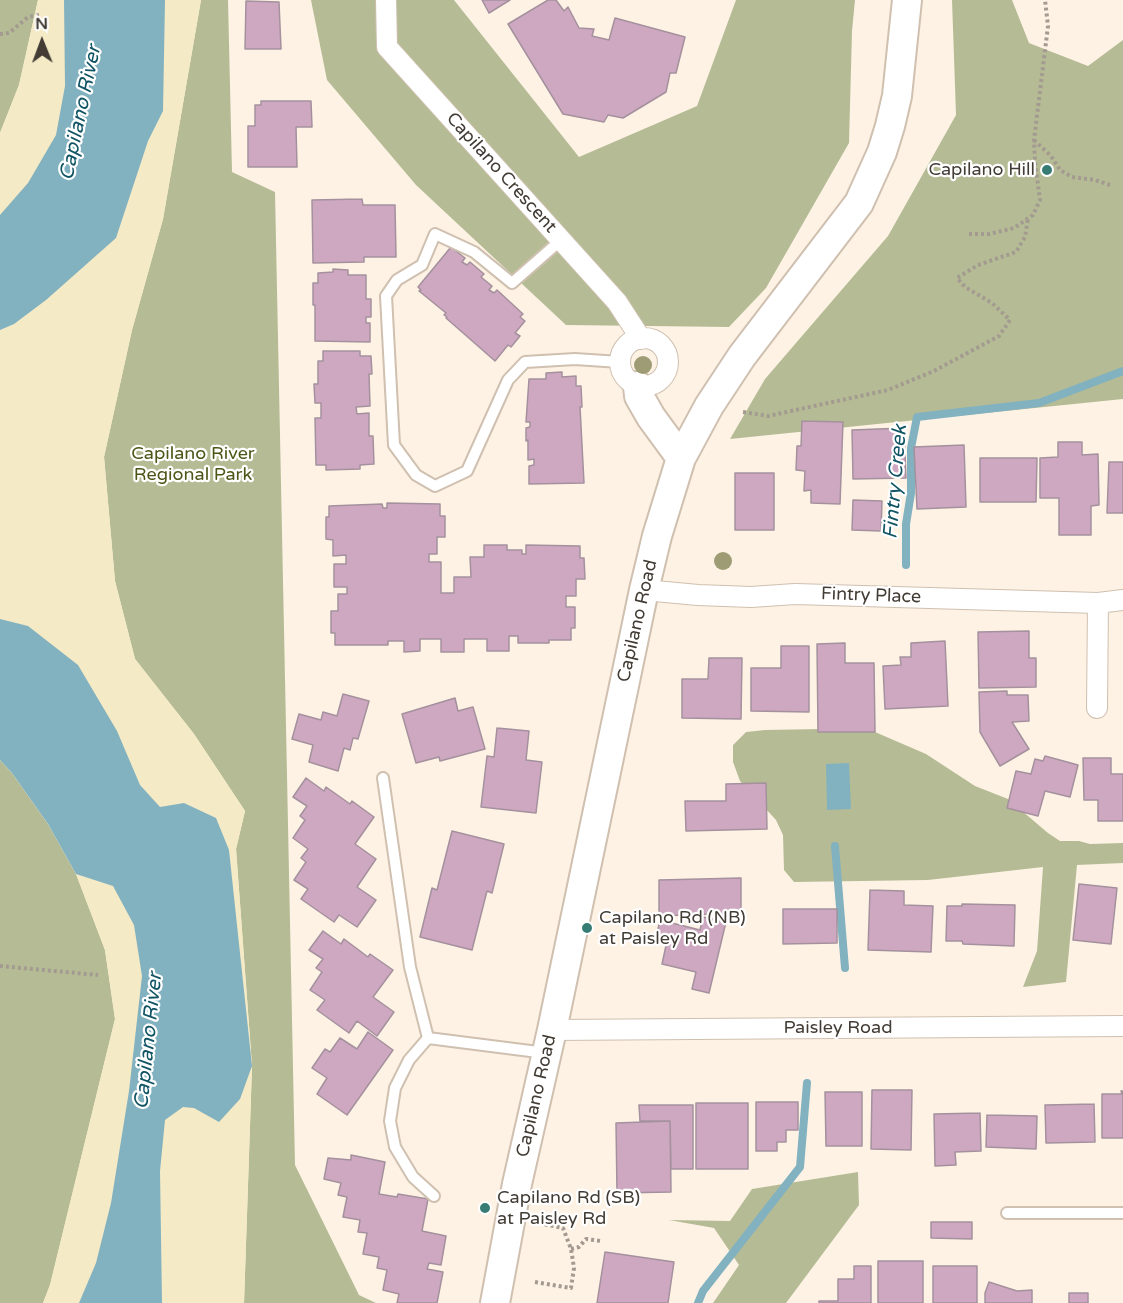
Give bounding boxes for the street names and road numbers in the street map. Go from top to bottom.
street label: Capilano Crescent [441,108,561,238]
street label: Capilano Road [613,558,663,684]
street label: Fintry Place [820,583,922,609]
street label: Paisley Road [783,1017,893,1039]
street label: Capilano Road [512,1033,562,1159]

